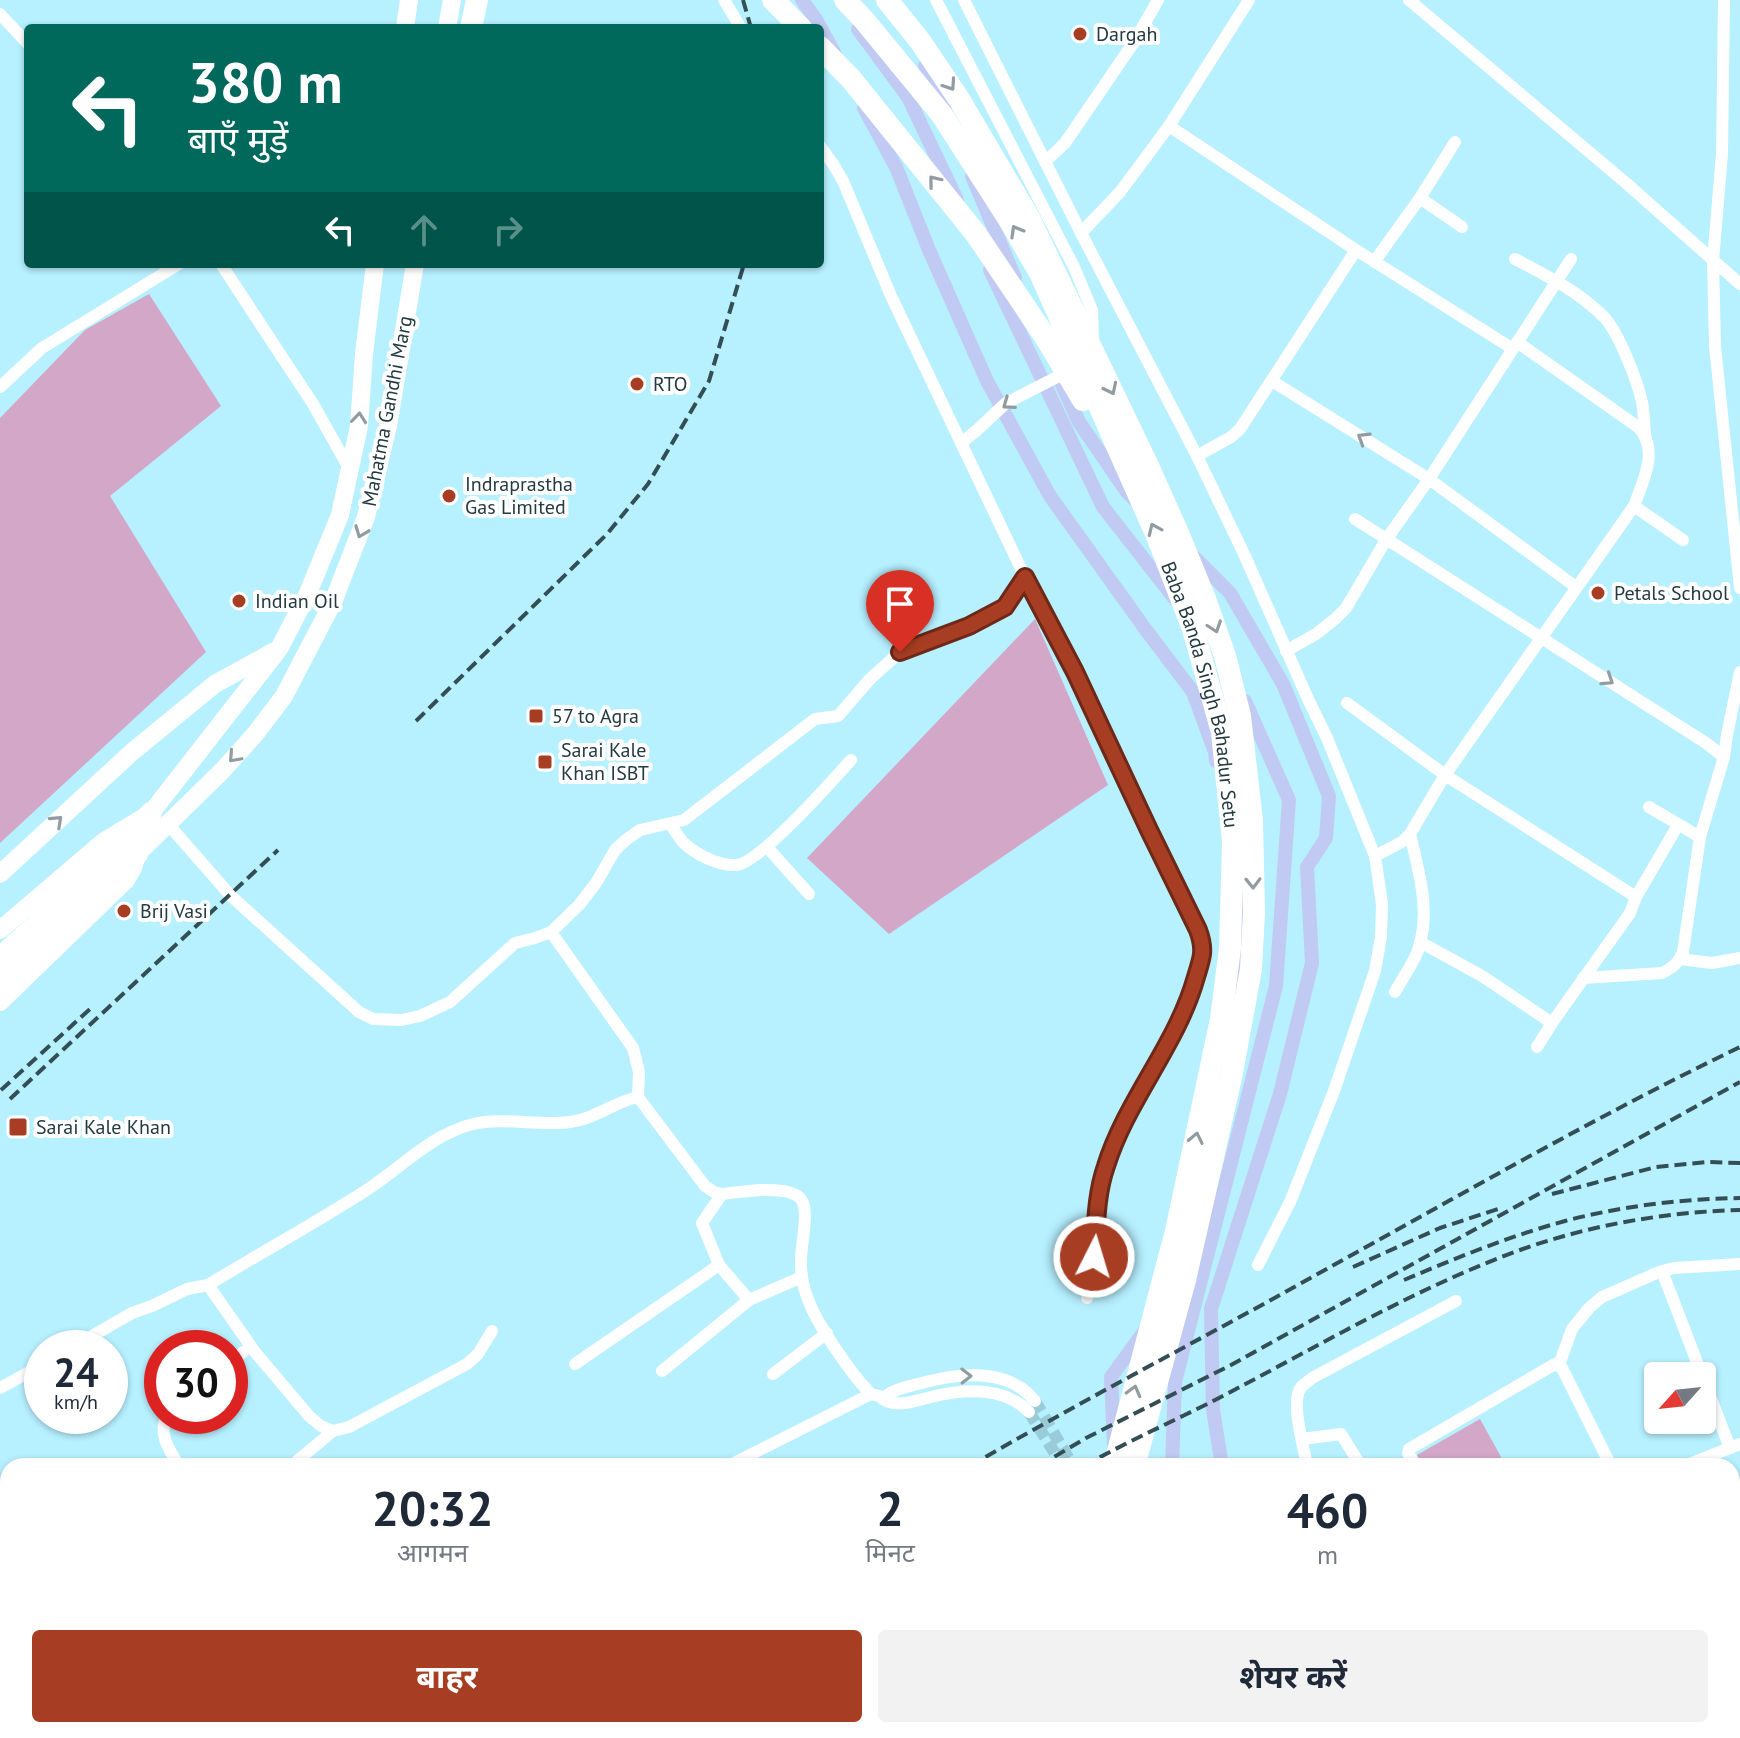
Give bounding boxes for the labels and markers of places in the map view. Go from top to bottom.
place label: Dargah [1096,21,1157,47]
marker: Dargah [1071,25,1089,43]
place label: RTO [653,371,688,397]
marker: RTO [628,375,646,393]
place label: Indraprastha Gas Limited [465,471,573,520]
marker: Indraprastha Gas Limited [440,487,458,505]
pin [866,570,934,652]
place label: Petals School [1614,580,1729,606]
marker: Petals School [1589,584,1607,602]
place label: Indian Oil [255,588,339,614]
marker: Indian Oil [230,592,248,610]
place label: 57 to Agra [552,703,639,729]
marker: 57 to Agra [527,707,545,725]
place label: Sarai Kale Khan ISBT [561,737,649,786]
marker: Sarai Kale Khan ISBT [536,753,554,771]
place label: Brij Vasi [140,898,208,924]
marker: Brij Vasi [115,902,133,920]
place label: Sarai Kale Khan [36,1114,171,1140]
marker: Sarai Kale Khan [7,1116,29,1138]

